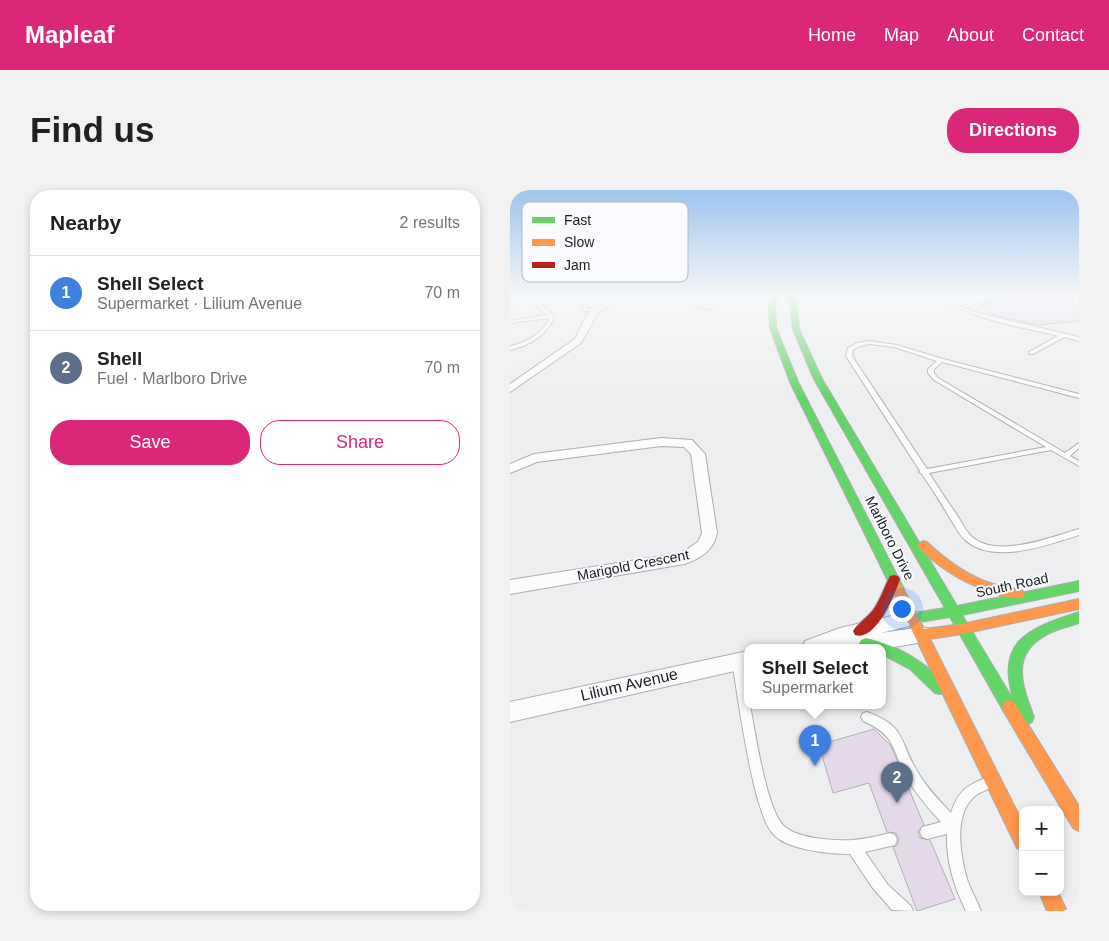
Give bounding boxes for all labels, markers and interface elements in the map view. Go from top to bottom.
text: Mapleaf [25,21,114,48]
text: Home [808,25,856,45]
text: Map [884,25,919,45]
text: About [947,25,994,45]
text: Contact [1022,25,1084,45]
button: Directions [947,108,1079,153]
text: Find us [30,110,154,149]
legend [522,202,688,282]
text: Nearby [50,211,121,234]
text: Fast [564,212,591,228]
text: 2 results [400,214,460,231]
text: Slow [564,234,595,250]
text: Jam [564,257,590,273]
text: Shell Select [97,273,204,294]
text: 1 [62,284,70,301]
text: 70 m [424,284,460,301]
text: Supermarket · Lilium Avenue [97,295,302,312]
text: Shell [97,348,142,369]
text: 2 [62,359,70,376]
text: 70 m [424,359,460,376]
text: Fuel · Marlboro Drive [97,370,247,387]
button: Save [50,420,250,465]
button: Share [260,420,460,465]
street label: Marlboro Drive [862,493,918,583]
street label: Marigold Crescent [576,546,690,584]
street label: South Road [974,569,1050,601]
your location [889,596,915,622]
popup [744,644,886,709]
text: Shell Select [762,657,868,678]
street label: Lilium Avenue [579,665,680,704]
text: Supermarket [762,679,853,696]
pin: 1 [799,725,831,766]
pin: 2 [881,762,913,803]
map controls [1019,806,1064,896]
button: + [1019,806,1064,851]
button: − [1019,851,1064,896]

